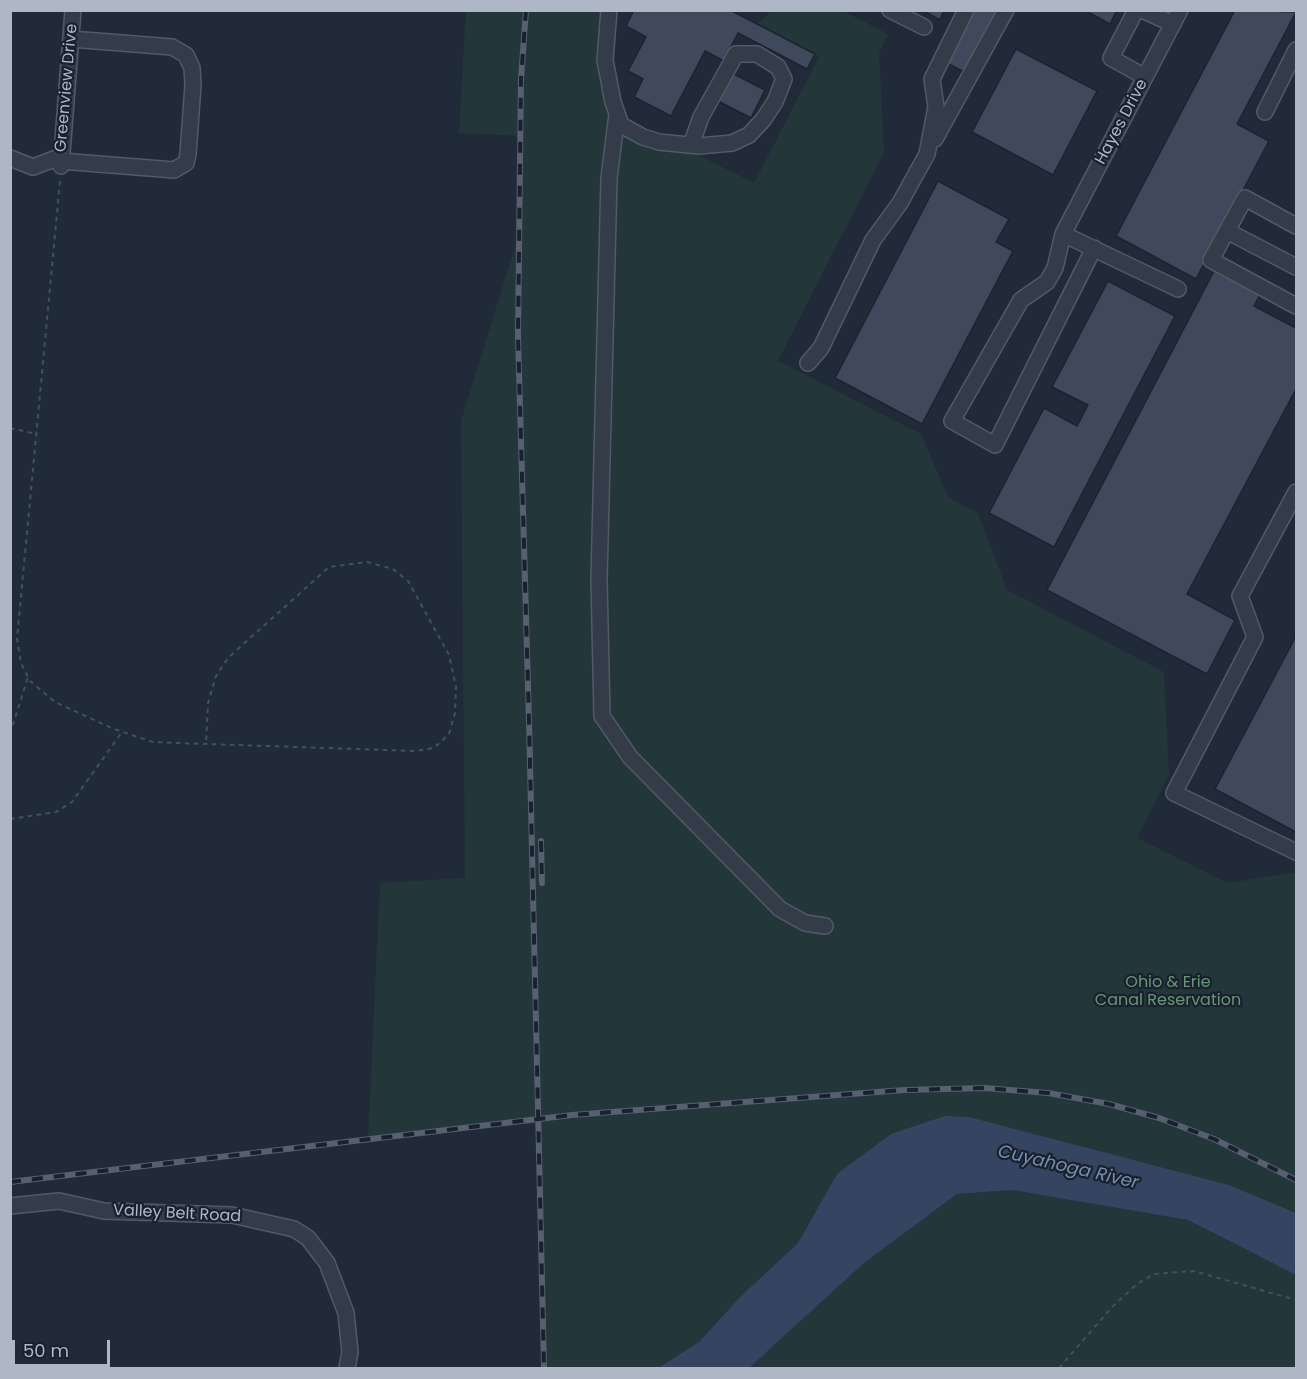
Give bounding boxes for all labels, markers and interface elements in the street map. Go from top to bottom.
street label: Greenview Drive [52,23,82,153]
street label: Hayes Drive [1092,76,1152,168]
park label: Ohio & Erie Canal Reservation [1095,973,1241,1011]
water label: Cuyahoga River [996,1141,1140,1195]
street label: Valley Belt Road [113,1201,241,1227]
scale bar [15,1328,112,1366]
text: 50 m [23,1338,69,1363]

